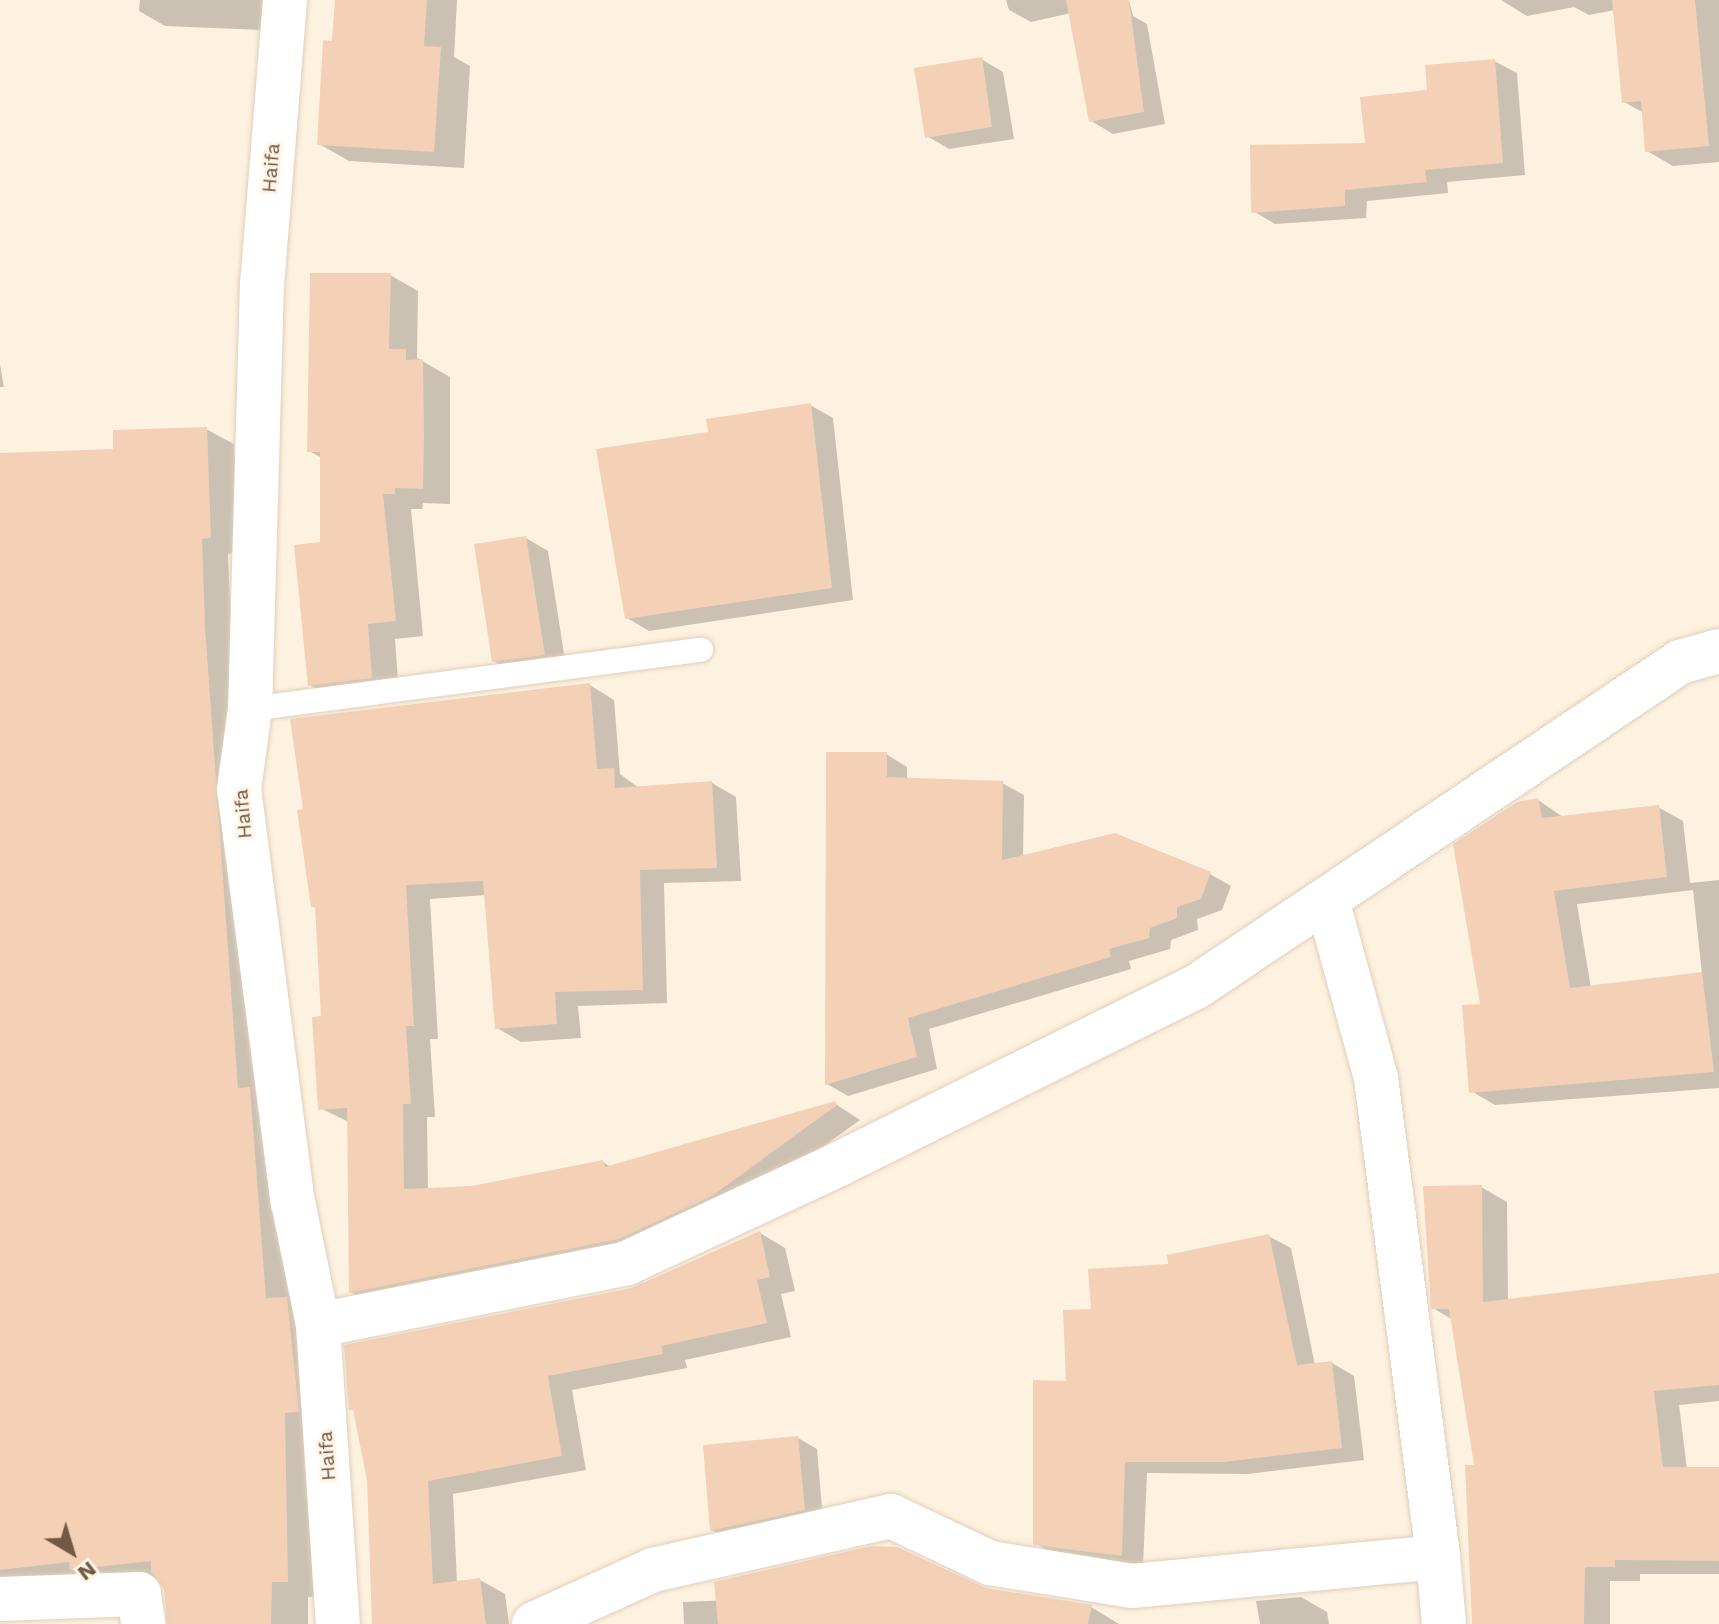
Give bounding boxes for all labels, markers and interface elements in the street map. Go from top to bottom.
street label: Haifa [257,142,285,194]
street label: Haifa [229,788,257,840]
street label: Haifa [313,1430,341,1482]
north arrow [32,1512,112,1592]
text: N [73,1556,101,1586]

